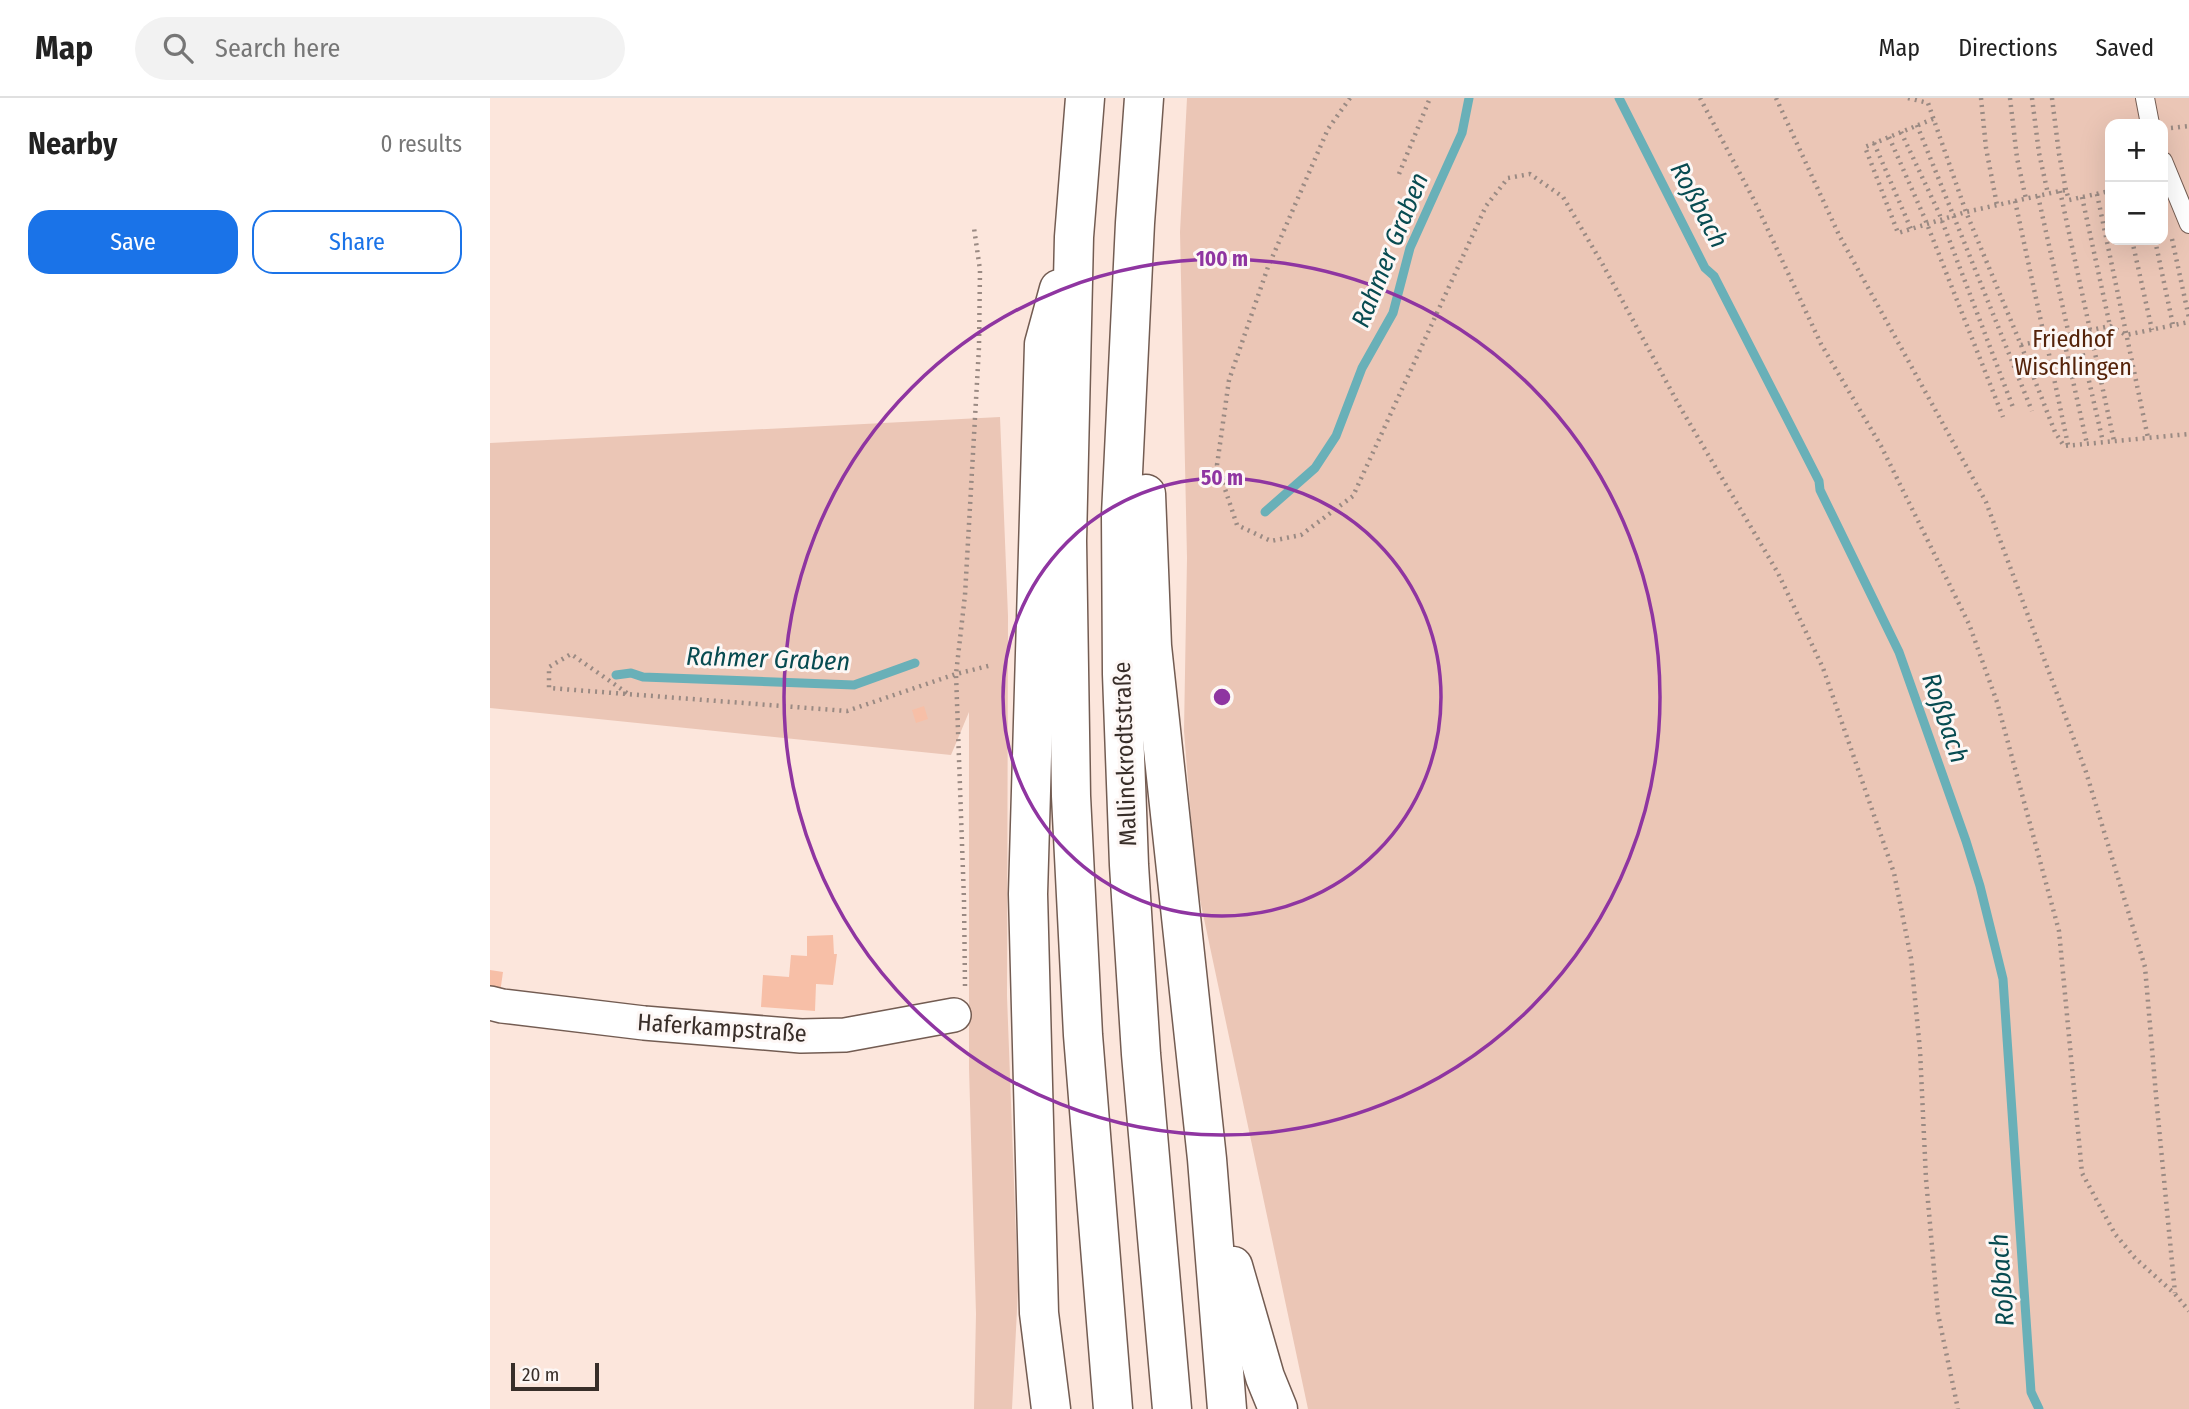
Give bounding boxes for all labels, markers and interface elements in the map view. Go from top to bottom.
search box [135,17,625,80]
text: Map [35,28,93,68]
icon: search [159,29,197,67]
text: Search here [215,33,340,64]
text: Map [1879,34,1920,62]
text: Directions [1958,34,2057,62]
text: Saved [2095,34,2154,62]
map controls [2105,119,2168,245]
button: + [2105,119,2168,182]
text: Nearby [28,126,117,162]
text: 0 results [381,130,462,158]
water label: Roßbach [1663,157,1735,253]
water label: Rahmer Graben [1345,168,1435,332]
button: − [2105,182,2168,245]
button: Save [28,210,238,274]
button: Share [252,210,462,274]
text: 100 m [1196,246,1248,272]
park label: Friedhof Wischlingen [2014,325,2132,381]
text: 50 m [1201,465,1243,491]
water label: Rahmer Graben [685,641,851,677]
street label: Mallinckrodtstraße [1108,661,1142,847]
water label: Roßbach [1915,669,1975,767]
centre of rings [1210,685,1234,709]
street label: Haferkampstraße [636,1008,808,1048]
water label: Roßbach [1983,1233,2021,1327]
scale bar [511,1360,598,1392]
text: 20 m [522,1363,559,1386]

